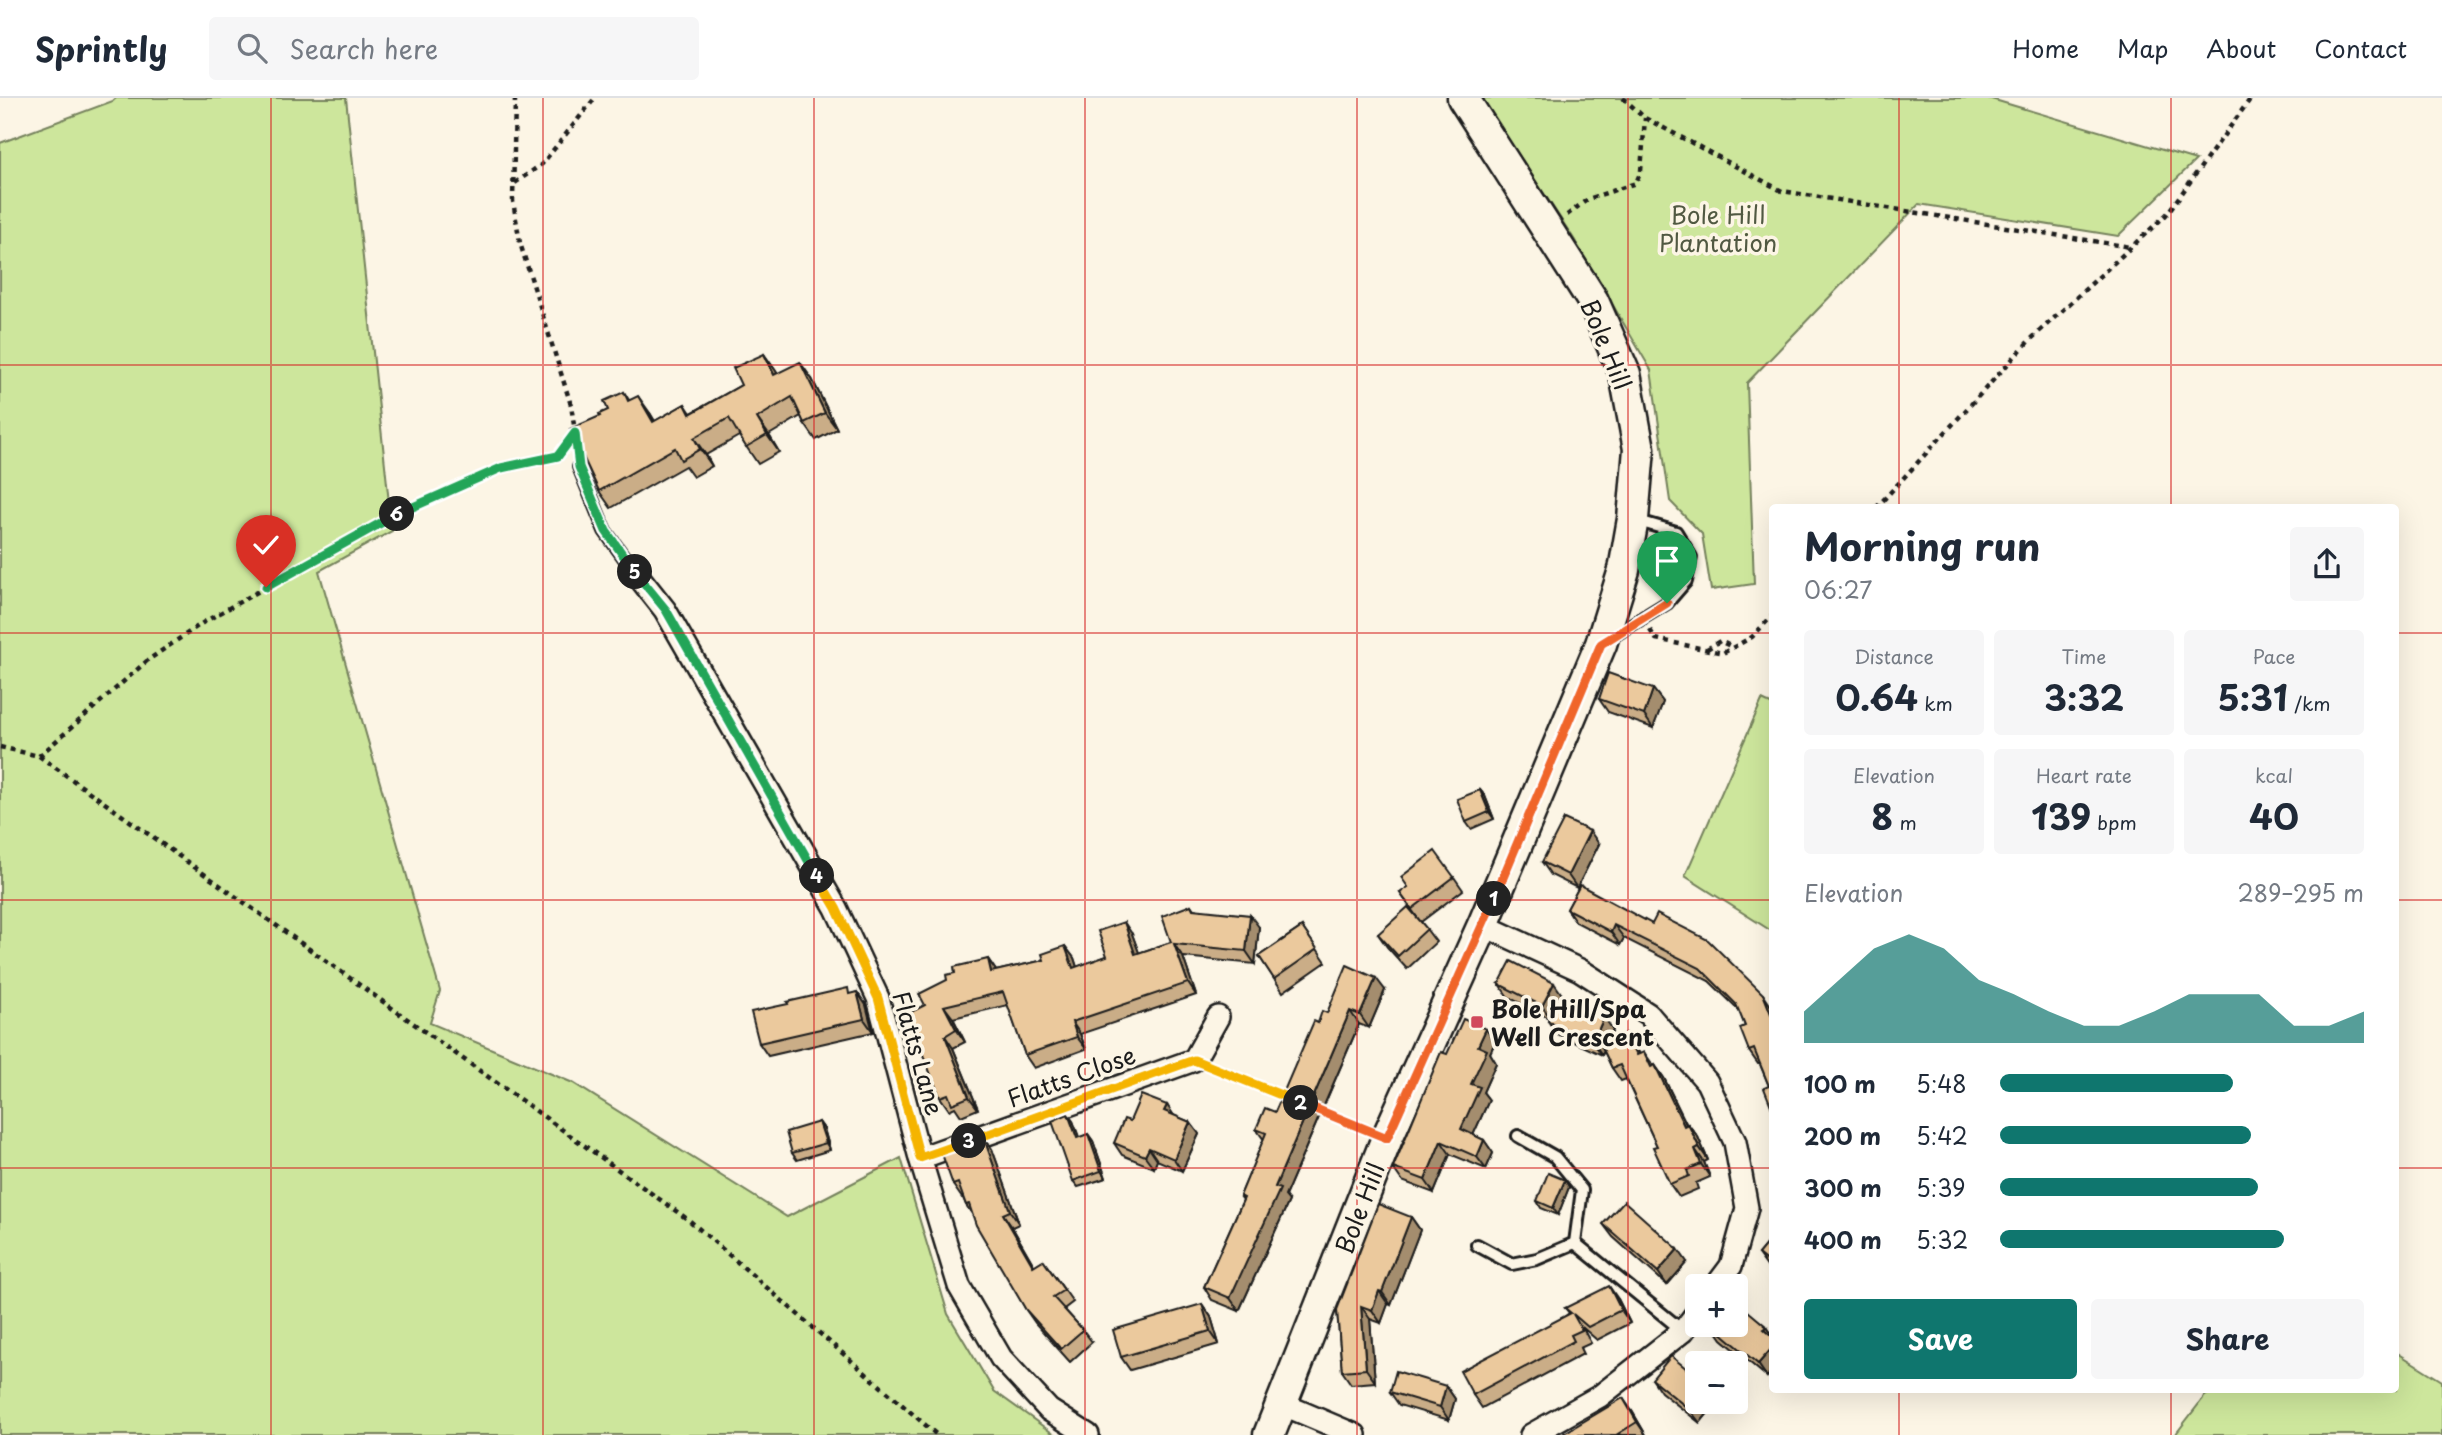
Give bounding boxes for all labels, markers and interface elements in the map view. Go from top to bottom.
search box [209,17,699,80]
text: Sprintly [35,23,167,73]
icon: search [233,29,271,67]
text: Search here [289,29,438,68]
text: Home [2012,30,2079,66]
text: Map [2117,30,2168,66]
text: About [2206,30,2276,66]
text: Contact [2314,30,2407,66]
park label: Bole Hill Plantation [1659,196,1777,260]
street label: Bole Hill [1573,293,1641,395]
pin: 6 [380,496,414,532]
text: 6 [390,499,403,527]
pin [236,515,296,587]
text: Morning run [1804,517,2040,574]
icon: check [247,526,285,564]
button: share [2290,527,2364,601]
pin [1637,531,1697,603]
icon: arrive [1648,542,1686,580]
pin: 5 [618,554,652,589]
text: 5 [628,557,641,585]
text: 06:27 [1804,572,1872,607]
text: Distance [1854,642,1934,670]
text: Time [2062,642,2106,670]
text: Pace [2253,642,2295,670]
text: 0.64 [1835,670,1918,723]
text: 3:32 [2044,670,2124,723]
text: 5:31 [2217,670,2288,723]
text: km [1918,689,1953,717]
text: /km [2288,689,2331,717]
text: Elevation [1853,761,1935,789]
text: Heart rate [2036,761,2132,789]
text: kcal [2255,761,2293,789]
text: 8 [1871,789,1893,842]
text: 139 [2031,789,2091,842]
text: 40 [2249,789,2299,842]
text: m [1893,808,1917,836]
text: bpm [2091,808,2137,836]
pin: 4 [800,858,834,894]
text: 4 [810,861,823,889]
text: Elevation [1804,875,1903,910]
text: 289–295 m [2238,875,2364,910]
pin: 1 [1476,882,1512,916]
text: 1 [1489,884,1498,912]
street label: Flatts Lane [884,986,954,1120]
place label: Bole Hill/Spa Well Crescent [1491,990,1654,1054]
marker: Bole Hill/Spa Well Crescent [1469,1014,1485,1030]
street label: Flatts Close [1002,1036,1140,1116]
text: 100 m [1804,1066,1876,1101]
text: 5:48 [1916,1066,1967,1101]
pin: 2 [1284,1086,1318,1121]
text: 2 [1294,1088,1307,1116]
text: 200 m [1804,1118,1881,1153]
text: 5:42 [1916,1118,1968,1153]
pin: 3 [951,1124,986,1158]
text: 3 [962,1126,975,1154]
street label: Bole Hill [1325,1157,1393,1259]
text: 300 m [1804,1170,1882,1205]
text: 5:39 [1916,1170,1966,1205]
text: 400 m [1804,1222,1882,1257]
text: 5:32 [1916,1222,1968,1257]
map controls [1685,1274,1748,1414]
button: + [1685,1274,1748,1337]
button: Save [1804,1299,2077,1379]
button: Share [2091,1299,2364,1379]
button: − [1685,1351,1748,1414]

